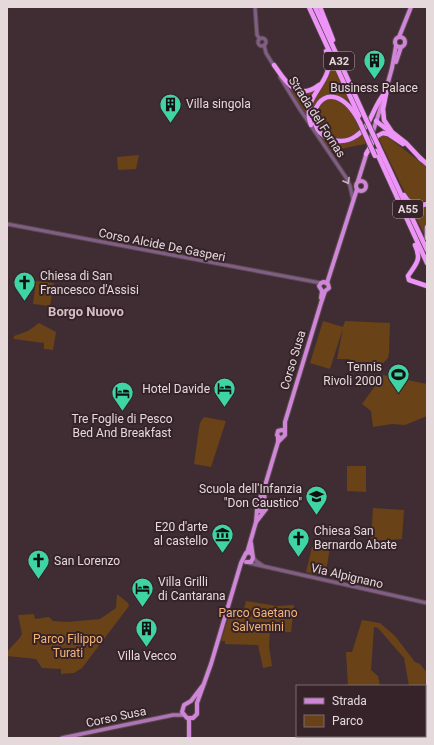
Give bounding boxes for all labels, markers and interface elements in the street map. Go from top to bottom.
building icon: Business Palace [361,48,387,81]
road number: A32 [324,52,354,70]
street label: Strada del Fornas [286,74,348,160]
place label: Business Palace [330,81,418,95]
building icon: Villa singola [158,91,184,124]
place label: Villa singola [186,97,251,111]
one-way arrow [342,177,350,184]
road number: A55 [393,200,423,218]
street label: Corso Alcide De Gasperi [97,226,227,264]
place label: Chiesa di San Francesco d'Assisi [40,269,139,297]
church icon: Chiesa di San Francesco d'Assisi [11,270,37,303]
district label: Borgo Nuovo [48,304,124,319]
street label: Corso Susa [277,329,309,391]
place label: Tennis Rivoli 2000 [323,360,382,388]
sports icon: Tennis Rivoli 2000 [385,361,411,394]
hotel icon: Hotel Davide [212,376,238,409]
hotel icon: Tre Foglie di Pesco Bed And Breakfast [109,379,135,412]
place label: Hotel Davide [142,382,210,396]
place label: Tre Foglie di Pesco Bed And Breakfast [71,412,173,440]
place label: Scuola dell'Infanzia "Don Caustico" [199,482,302,510]
school or university icon: Scuola dell'Infanzia "Don Caustico" [304,483,330,516]
place label: E20 d'arte al castello [154,520,208,548]
museum icon: E20 d'arte al castello [210,521,236,554]
place label: Chiesa San Bernardo Abate [314,524,397,552]
church icon: Chiesa San Bernardo Abate [286,525,312,558]
church icon: San Lorenzo [25,548,51,581]
place label: San Lorenzo [54,554,120,568]
street label: Via Alpignano [309,561,385,591]
place label: Villa Grilli di Cantarana [158,575,226,603]
hotel icon: Villa Grilli di Cantarana [129,576,155,609]
park label: Parco Gaetano Salvemini [218,606,298,634]
building icon: Villa Vecco [134,616,160,649]
park label: Parco Filippo Turati [33,632,103,660]
place label: Villa Vecco [117,649,177,663]
legend [296,685,426,737]
text: Strada [332,694,367,708]
street label: Corso Susa [85,704,147,730]
text: Parco [332,714,363,728]

